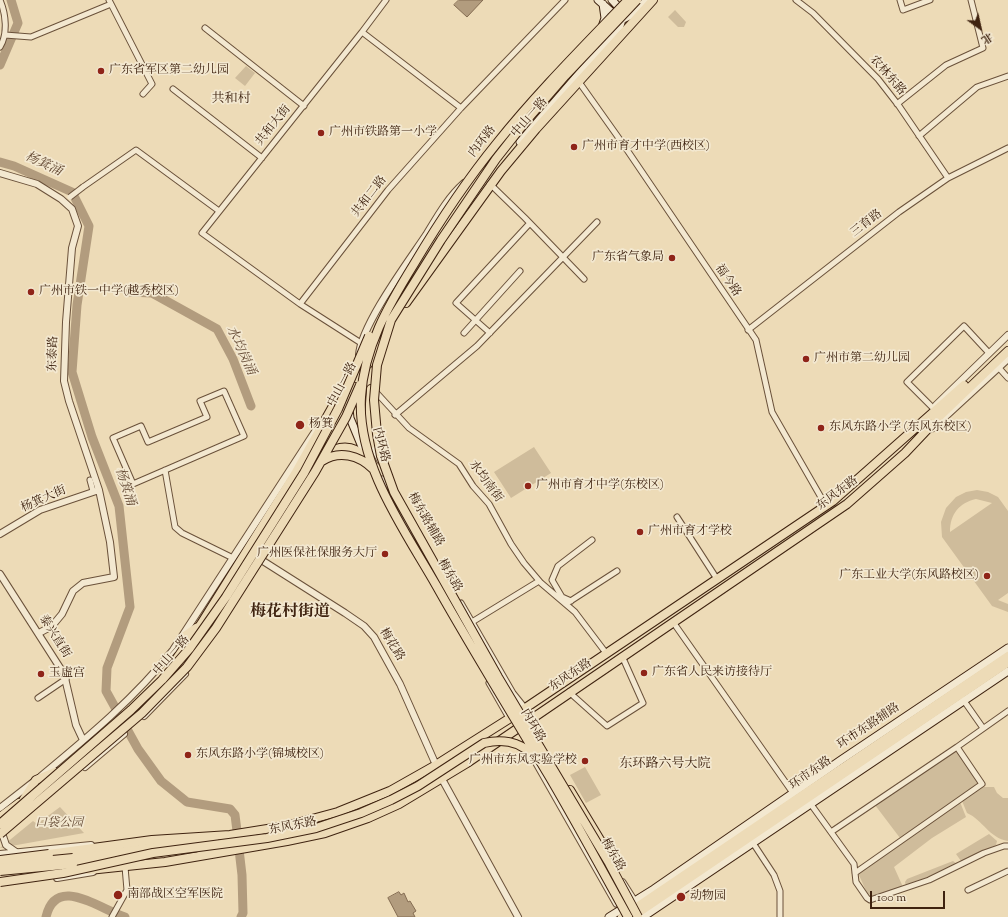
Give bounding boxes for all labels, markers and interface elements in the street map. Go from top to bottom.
north arrow [960,8,1000,48]
text: 北 [978,28,996,48]
street label: 农林东路 [866,53,908,99]
place label: 广东省军区第二幼儿园 [109,64,229,78]
marker: 广东省军区第二幼儿园 [96,66,106,76]
district label: 共和村 [212,92,250,108]
street label: 中山一路 [509,95,551,141]
street label: 共和大街 [253,103,295,149]
street label: 内环路 [466,123,500,161]
place label: 广州市铁路第一小学 [329,126,437,140]
marker: 广州市铁路第一小学 [316,128,326,138]
place label: 广州市育才中学(西校区) [582,140,710,154]
marker: 广州市育才中学(西校区) [569,142,579,152]
water label: 杨箕涌 [22,150,64,180]
street label: 共和二路 [350,174,390,220]
street label: 三育路 [848,207,886,241]
place label: 广东省气象局 [592,251,664,265]
marker: 广东省气象局 [667,253,677,263]
street label: 福今路 [711,262,743,300]
place label: 广州市铁一中学(越秀校区) [39,285,179,299]
marker: 广州市铁一中学(越秀校区) [26,287,36,297]
water label: 水均岗涌 [222,324,258,378]
street label: 东泰路 [46,336,62,372]
place label: 广州市第二幼儿园 [814,352,910,366]
marker: 广州市第二幼儿园 [801,354,811,364]
street label: 中山一路 [325,360,361,410]
place label: 杨箕 [309,418,333,432]
marker: 杨箕 [294,419,306,431]
place label: 东风东路小学 (东风东校区) [829,421,971,435]
marker: 东风东路小学 (东风东校区) [816,423,826,433]
street label: 内环路 [368,426,392,464]
street label: 水均南街 [465,458,505,506]
water label: 杨箕涌 [111,466,137,508]
street label: 东风东路 [814,474,862,514]
place label: 广州市育才中学(东校区) [536,479,664,493]
marker: 广州市育才中学(东校区) [523,481,533,491]
street label: 杨箕大街 [19,484,69,516]
street label: 梅东路辅路 [404,490,446,550]
place label: 广州市育才学校 [648,525,732,539]
marker: 广州市育才学校 [635,527,645,537]
place label: 广州医保社保服务大厅 [257,547,377,561]
marker: 广州医保社保服务大厅 [380,549,390,559]
street label: 梅东路 [434,557,464,595]
place label: 广东工业大学(东风路校区) [839,569,979,583]
marker: 广东工业大学(东风路校区) [982,571,992,581]
district label: 梅花村街道 [250,603,330,623]
street label: 泰兴直街 [35,613,73,661]
street label: 梅花路 [375,626,407,664]
street label: 中山一路 [151,633,193,679]
street label: 东风东路 [547,657,595,695]
place label: 广东省人民来访接待厅 [652,666,772,680]
place label: 玉虛宫 [49,667,85,681]
marker: 广东省人民来访接待厅 [639,668,649,678]
marker: 玉虛宫 [36,669,46,679]
street label: 环市东路辅路 [835,701,903,753]
street label: 内环路 [517,707,547,745]
place label: 东风东路小学(锦城校区) [196,748,324,762]
marker: 东风东路小学(锦城校区) [183,750,193,760]
place label: 广州市东风实验学校 [469,754,577,768]
street label: 环市东路 [787,754,835,794]
marker: 广州市东风实验学校 [580,756,590,766]
district label: 东环路六号大院 [620,757,710,773]
street label: 东风东路 [268,815,318,839]
park label: 口袋公园 [35,817,83,831]
street label: 梅东路 [597,836,627,874]
scale bar [872,883,947,909]
place label: 南部战区空军医院 [127,888,223,902]
marker: 南部战区空军医院 [112,889,124,901]
text: 100 m [877,889,906,907]
place label: 动物园 [690,890,726,904]
marker: 动物园 [675,891,687,903]

